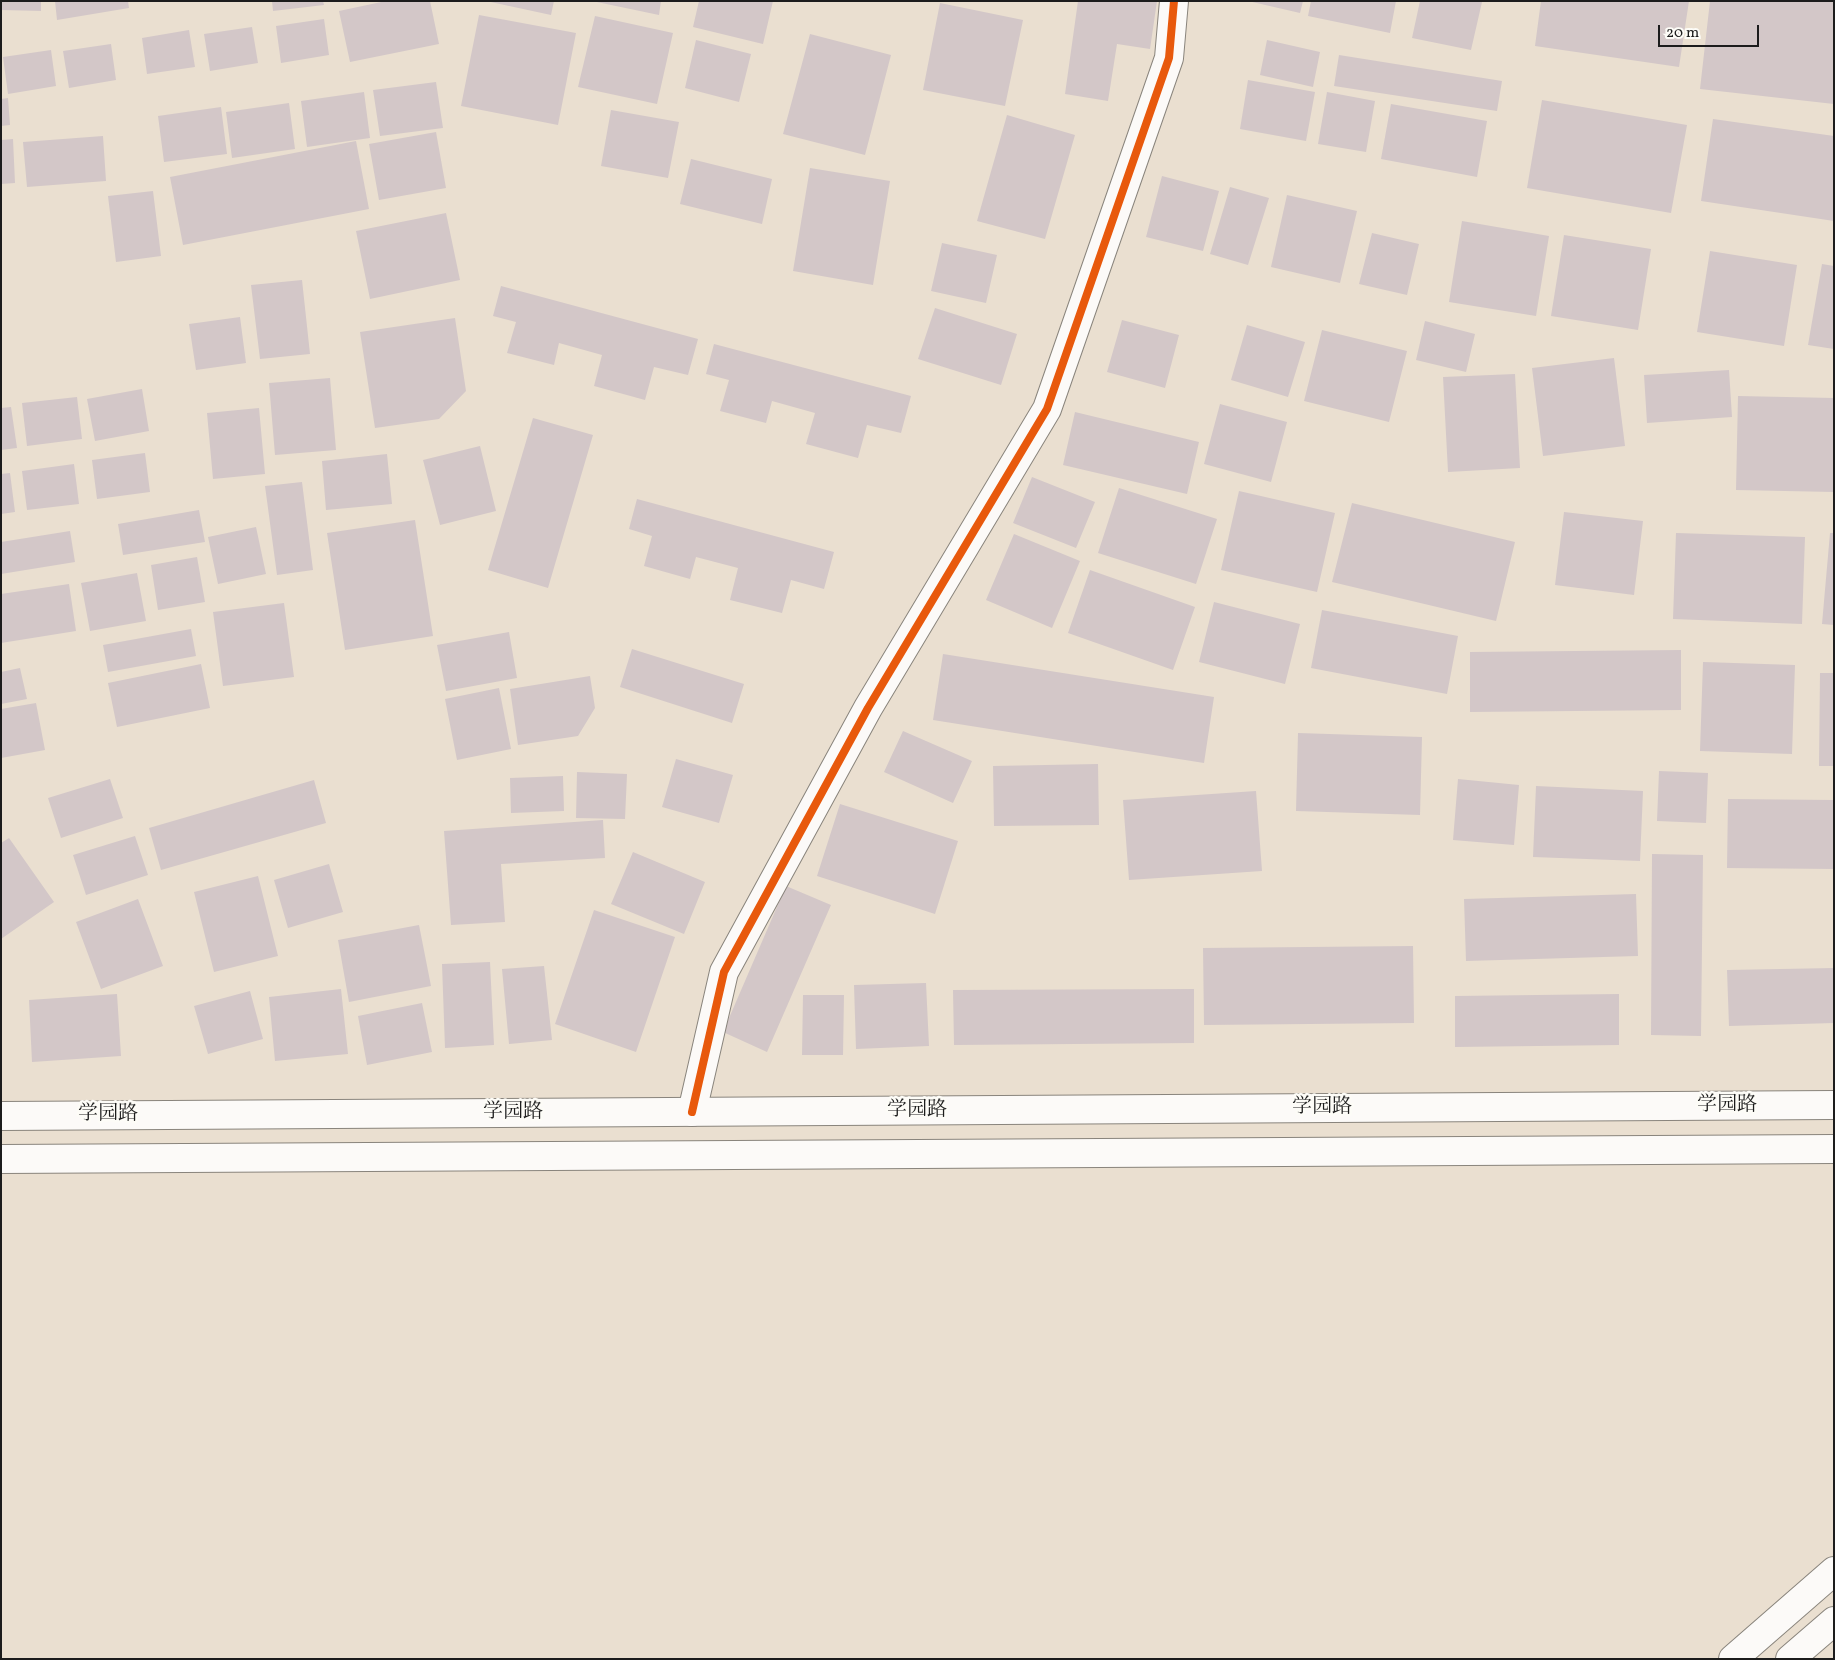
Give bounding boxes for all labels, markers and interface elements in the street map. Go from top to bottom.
scale bar [1660,15,1761,47]
text: 20 m [1666,23,1699,44]
street label: 学园路 [1697,1094,1757,1118]
street label: 学园路 [1292,1096,1352,1120]
street label: 学园路 [887,1099,947,1123]
street label: 学园路 [483,1101,543,1125]
street label: 学园路 [78,1103,138,1127]

